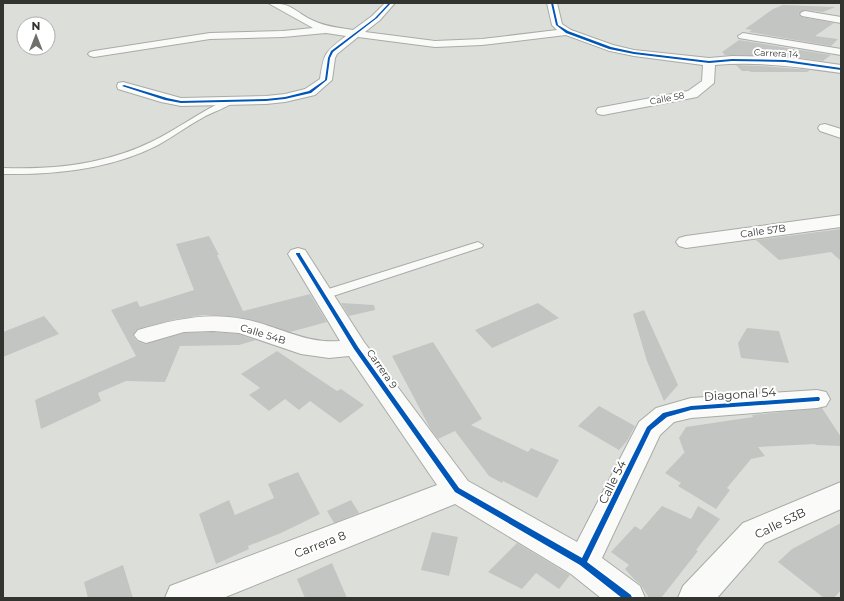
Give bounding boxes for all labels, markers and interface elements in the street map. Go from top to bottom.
north arrow [16,16,56,56]
text: N [32,19,40,33]
street label: Carrera 14 [754,46,798,60]
street label: Calle 58 [649,89,686,107]
street label: Calle 57B [739,221,787,241]
street label: Calle 54B [239,321,287,347]
street label: Carrera 9 [364,347,400,391]
street label: Diagonal 54 [703,384,777,404]
street label: Calle 54 [595,458,629,506]
street label: Calle 53B [752,504,808,542]
street label: Carrera 8 [292,527,348,561]

